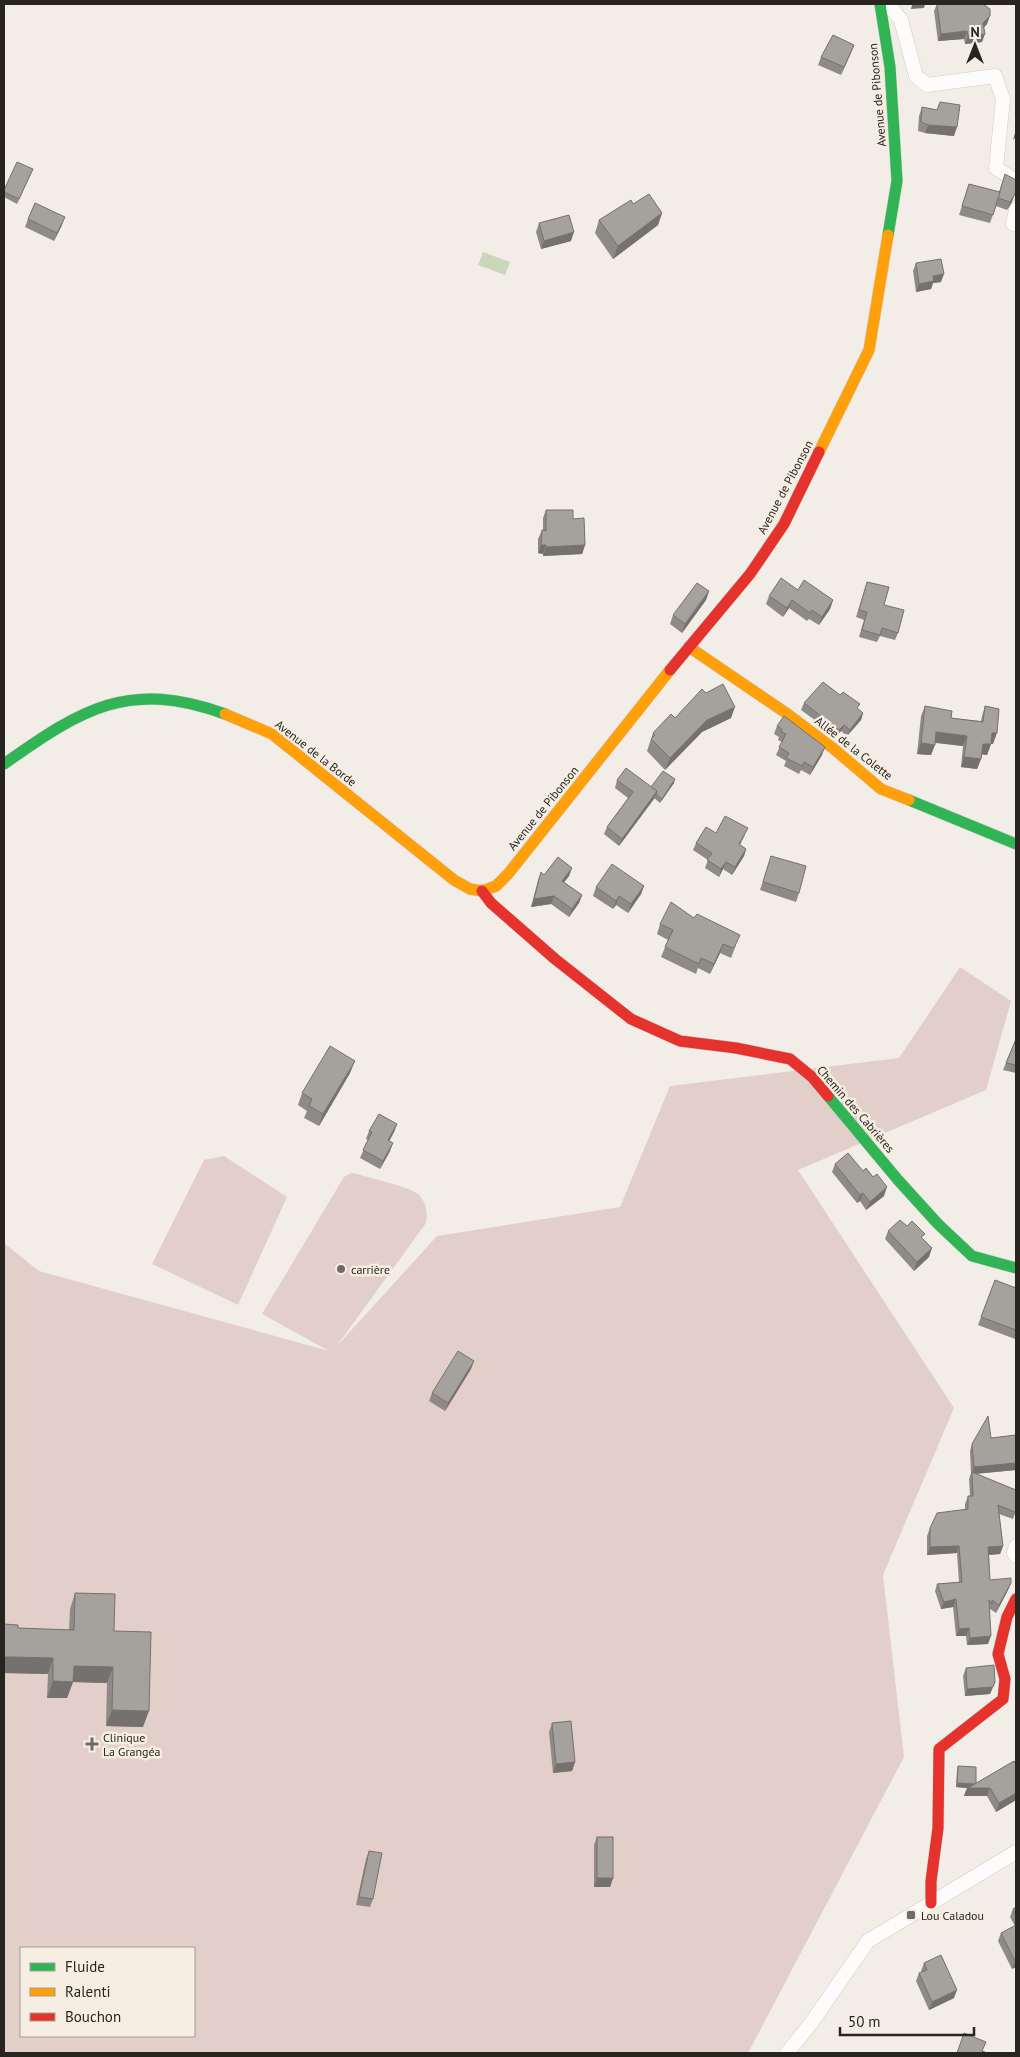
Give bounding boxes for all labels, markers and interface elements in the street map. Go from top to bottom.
north arrow [950,20,1000,70]
text: N [970,23,980,41]
street label: Avenue de Pibonson [865,43,889,147]
street label: Avenue de Pibonson [754,438,816,536]
street label: Allée de la Colette [812,713,896,783]
street label: Avenue de la Borde [272,717,360,789]
street label: Avenue de Pibonson [504,763,582,853]
street label: Chemin des Cabrières [814,1062,898,1156]
place label: carrière [351,1262,390,1277]
marker: carrière [335,1263,347,1275]
place label: Clinique La Grangéa [103,1730,161,1759]
marker: Clinique La Grangéa [85,1737,99,1751]
place label: Lou Caladou [921,1908,984,1923]
marker: Lou Caladou [905,1909,917,1921]
legend [20,1947,195,2037]
text: Fluide [65,1957,105,1976]
text: Ralenti [65,1982,111,2001]
scale bar [840,2004,974,2036]
text: Bouchon [65,2007,121,2026]
text: 50 m [848,2012,881,2031]

